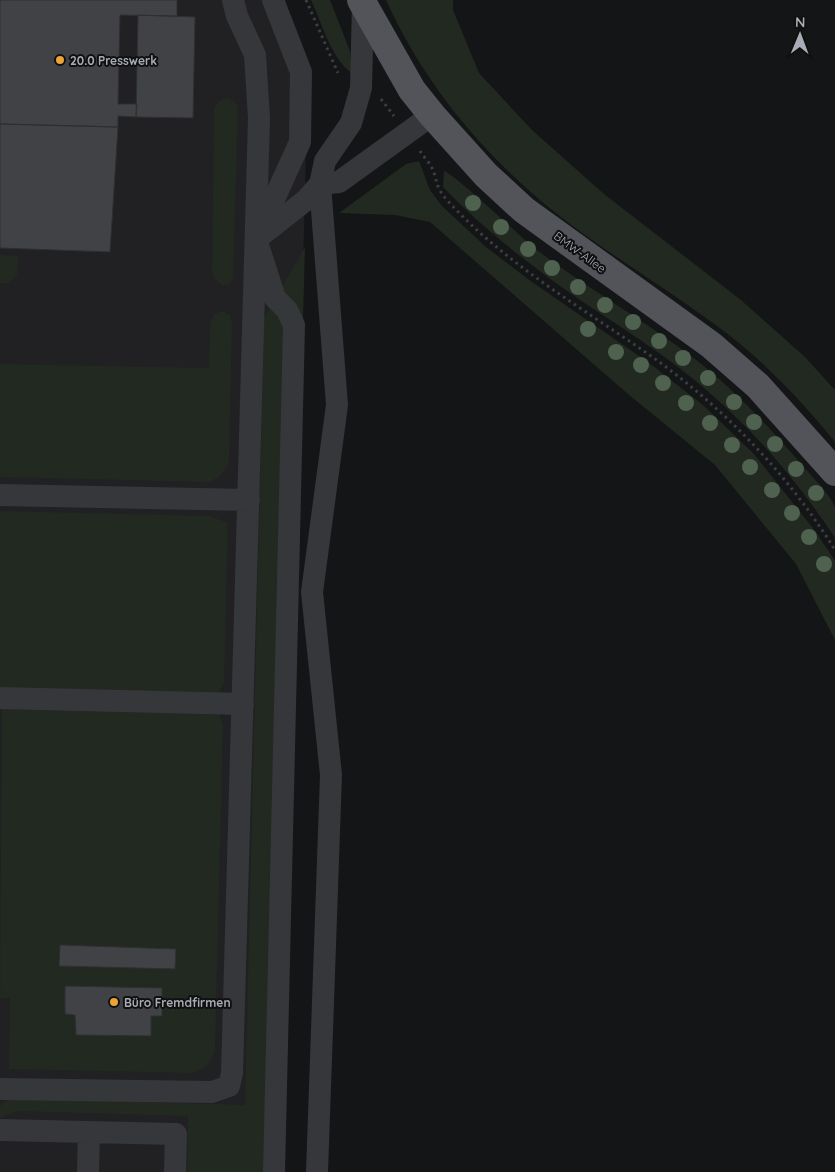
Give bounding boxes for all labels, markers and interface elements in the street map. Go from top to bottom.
north arrow [775,10,825,60]
text: N [795,13,806,31]
place label: 20.0 Presswerk [70,53,157,68]
marker: 20.0 Presswerk [54,54,66,66]
street label: BMW-Allee [551,228,609,276]
place label: Büro Fremdfirmen [124,995,231,1010]
marker: Büro Fremdfirmen [108,996,120,1008]

